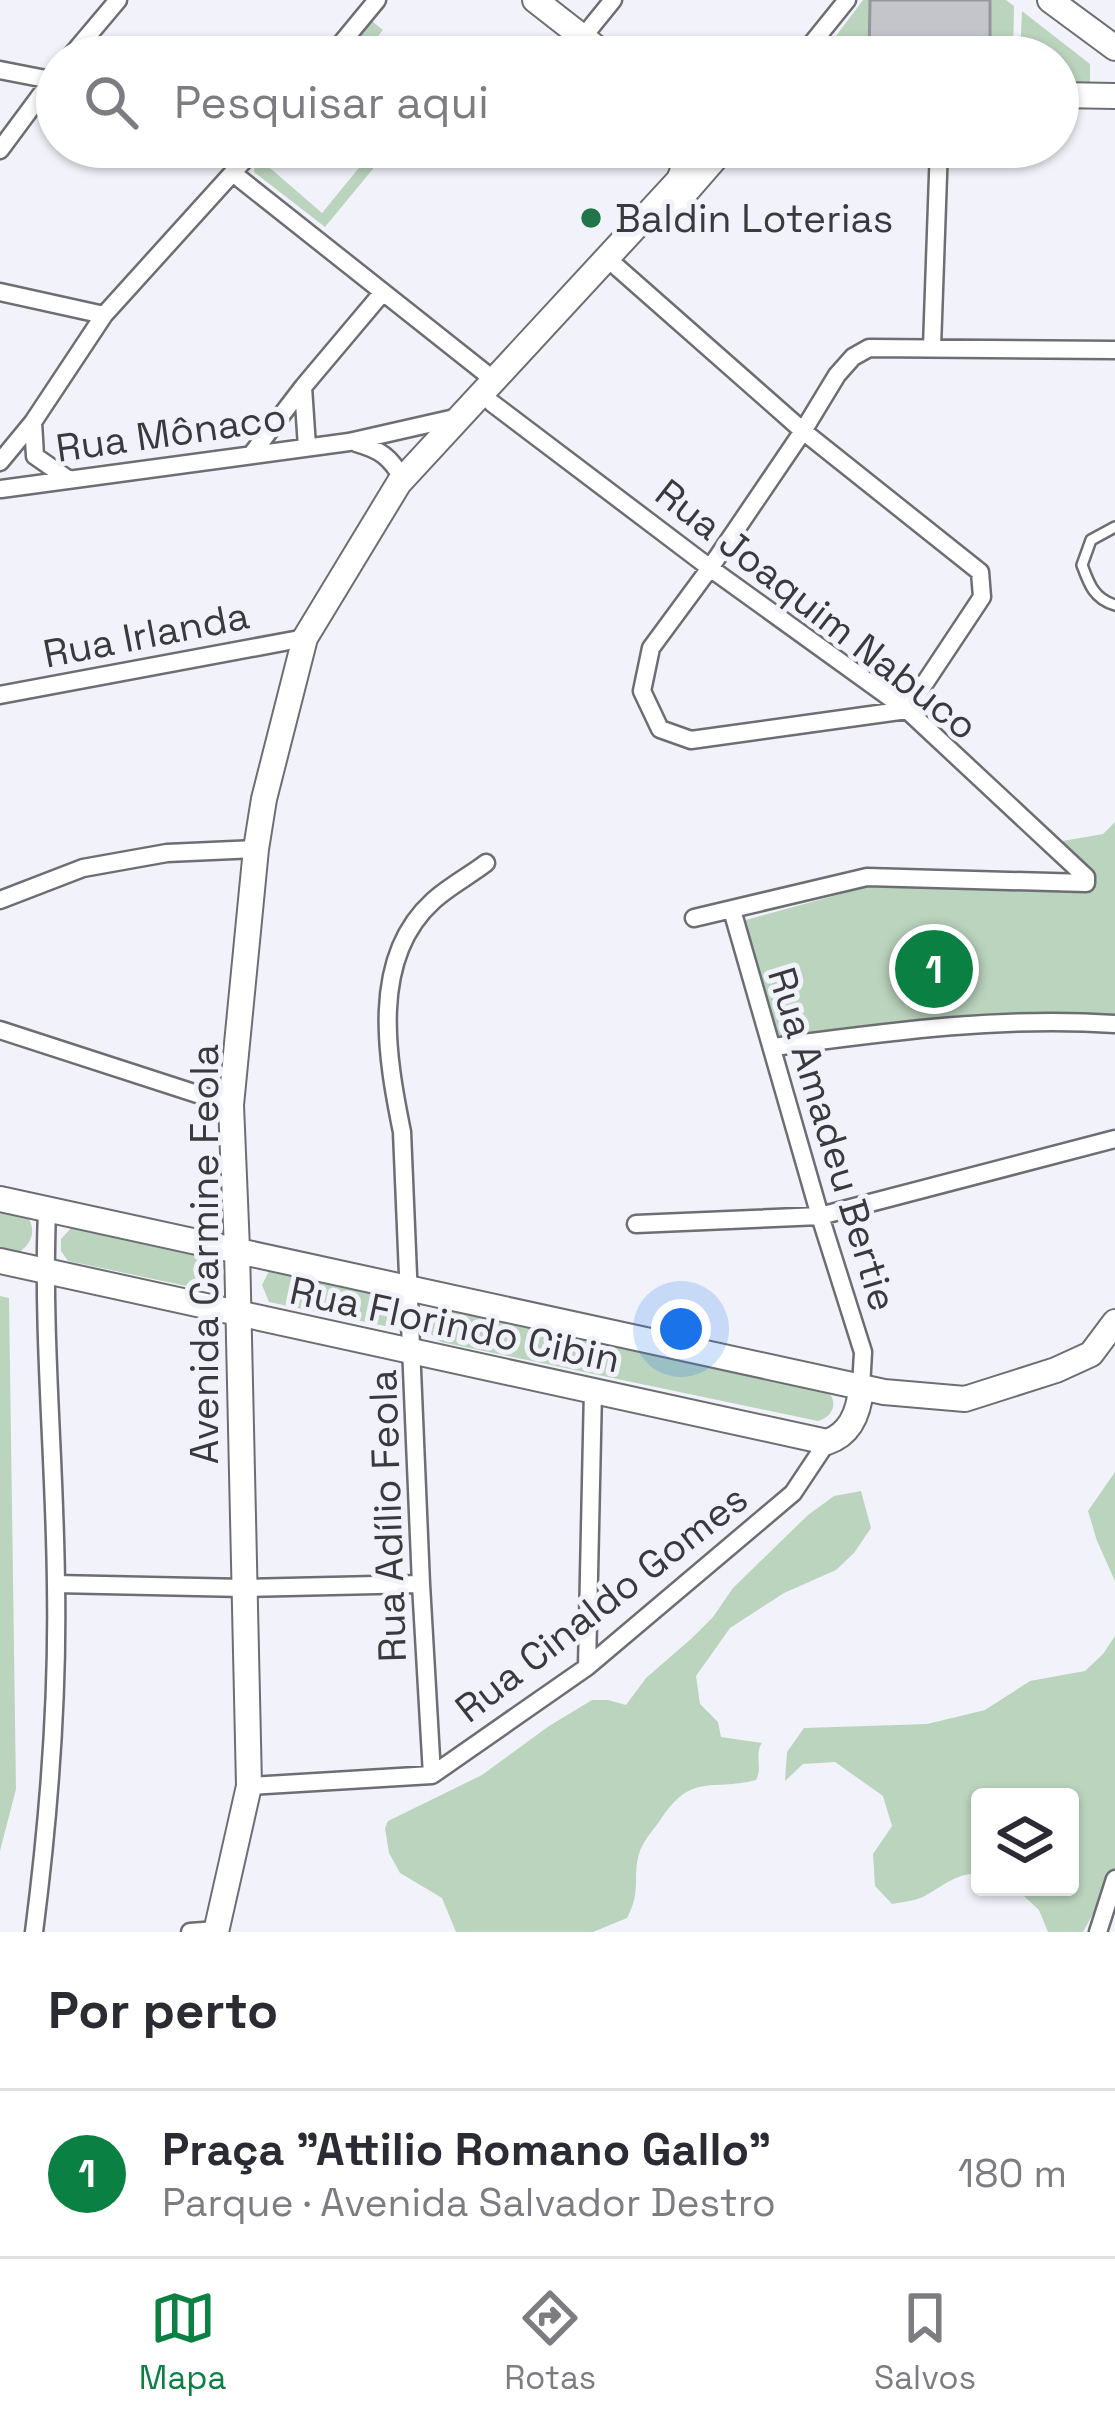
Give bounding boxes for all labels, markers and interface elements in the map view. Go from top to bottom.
search box [36,36,1079,168]
icon: search [78,69,144,135]
text: Pesquisar aqui [174,74,489,131]
place label: Baldin Loterias [615,194,893,243]
marker: Baldin Loterias [578,205,604,231]
street label: Rua Mônaco [53,392,289,473]
street label: Rua Joaquim Nabuco [646,468,988,751]
street label: Rua Irlanda [39,591,253,678]
pin: 1 [895,924,973,1014]
street label: Rua Amadeu Bertie [757,961,908,1317]
street label: Avenida Carmine Feola [180,1044,229,1464]
street label: Rua Florindo Cibin [285,1266,624,1383]
your location [651,1299,711,1359]
street label: Rua Adílio Feola [358,1369,417,1663]
street label: Rua Cinaldo Gomes [445,1474,757,1733]
map controls [971,1788,1079,1896]
button: layers [971,1788,1079,1896]
text: Por perto [48,1978,278,2043]
text: Praça "Attilio Romano Gallo" [162,2121,771,2178]
text: 1 [78,2149,96,2198]
text: 180 m [958,2149,1067,2198]
text: Parque · Avenida Salvador Destro [162,2178,776,2227]
tab: Mapa [139,2285,227,2399]
tab: Rotas [504,2285,596,2399]
tab: Salvos [874,2285,976,2399]

